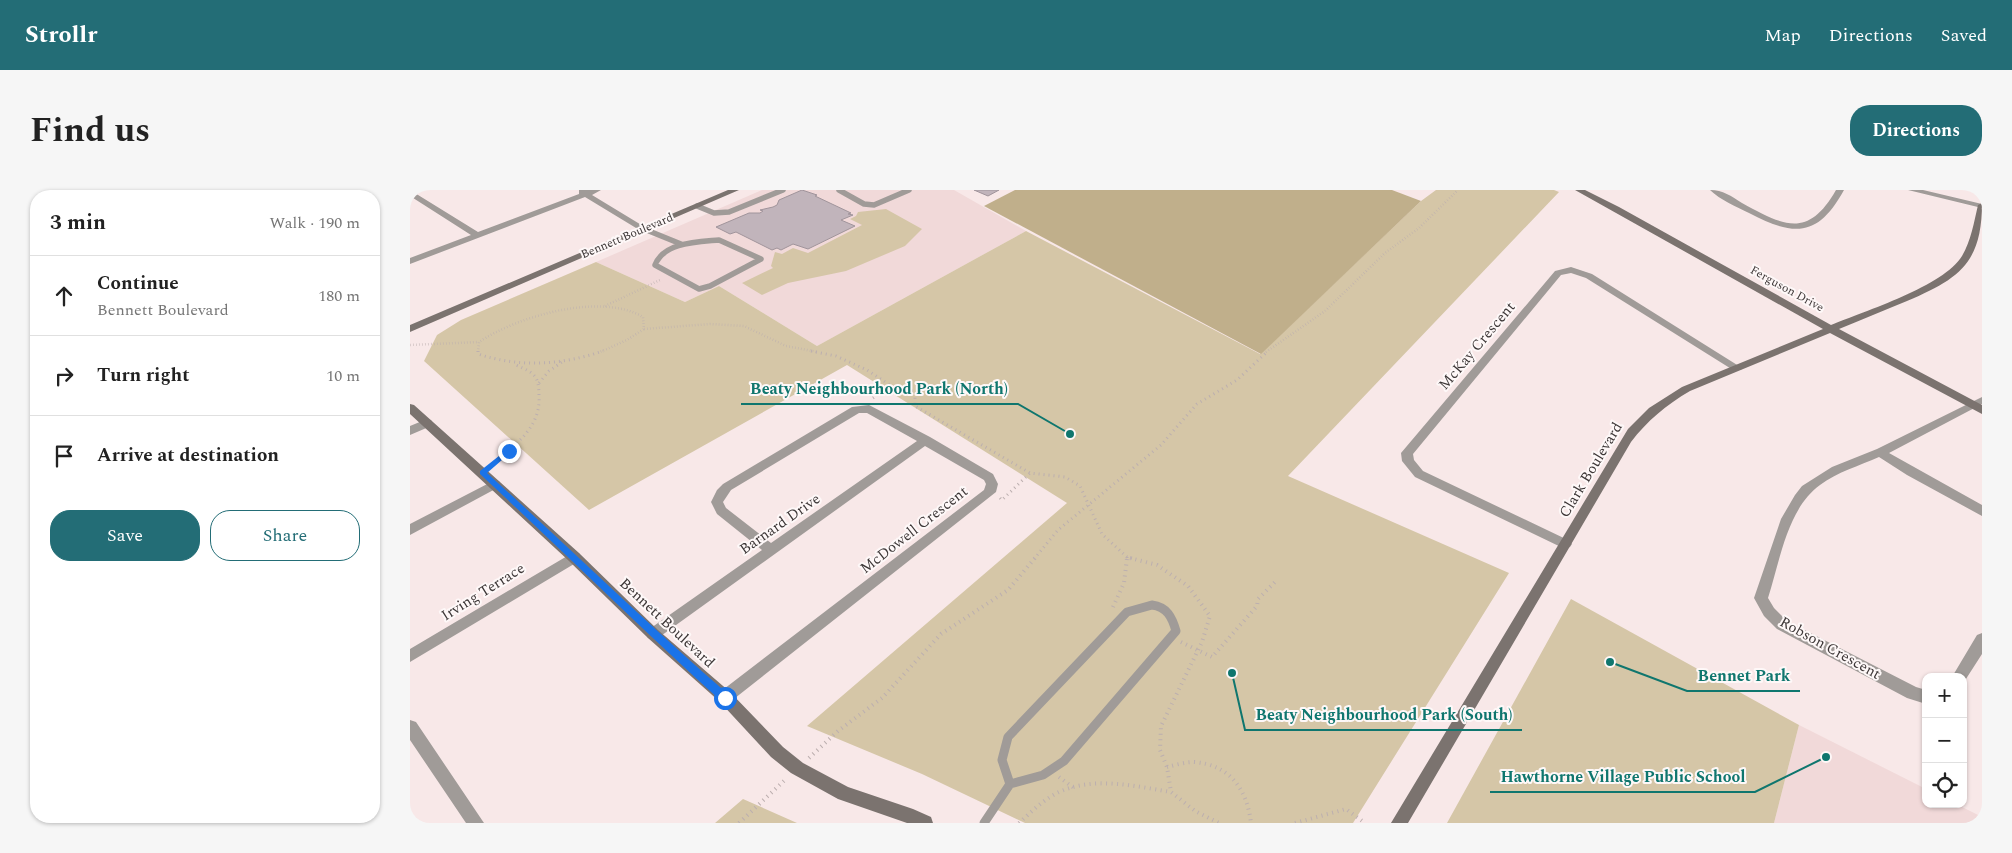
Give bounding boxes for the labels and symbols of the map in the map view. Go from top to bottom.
street label: Bennett Boulevard [578,208,676,264]
street label: Ferguson Drive [1747,261,1828,317]
street label: McKay Crescent [1433,297,1521,395]
callout: Beaty Neighbourhood Park (North) [741,373,1018,404]
text: Beaty Neighbourhood Park (North) [750,377,1008,401]
street label: Clark Boulevard [1553,418,1629,522]
route end [498,440,521,463]
street label: McDowell Crescent [855,480,973,580]
street label: Barnard Drive [735,488,825,560]
street label: Irving Terrace [437,557,529,627]
street label: Bennett Boulevard [614,572,720,674]
street label: Robson Crescent [1775,611,1885,685]
callout: Bennet Park [1687,660,1800,691]
text: Bennet Park [1698,664,1791,688]
route start [714,687,737,710]
callout: Beaty Neighbourhood Park (South) [1245,699,1522,730]
text: Beaty Neighbourhood Park (South) [1256,703,1512,727]
callout: Hawthorne Village Public School [1490,761,1755,792]
text: Hawthorne Village Public School [1500,765,1746,789]

